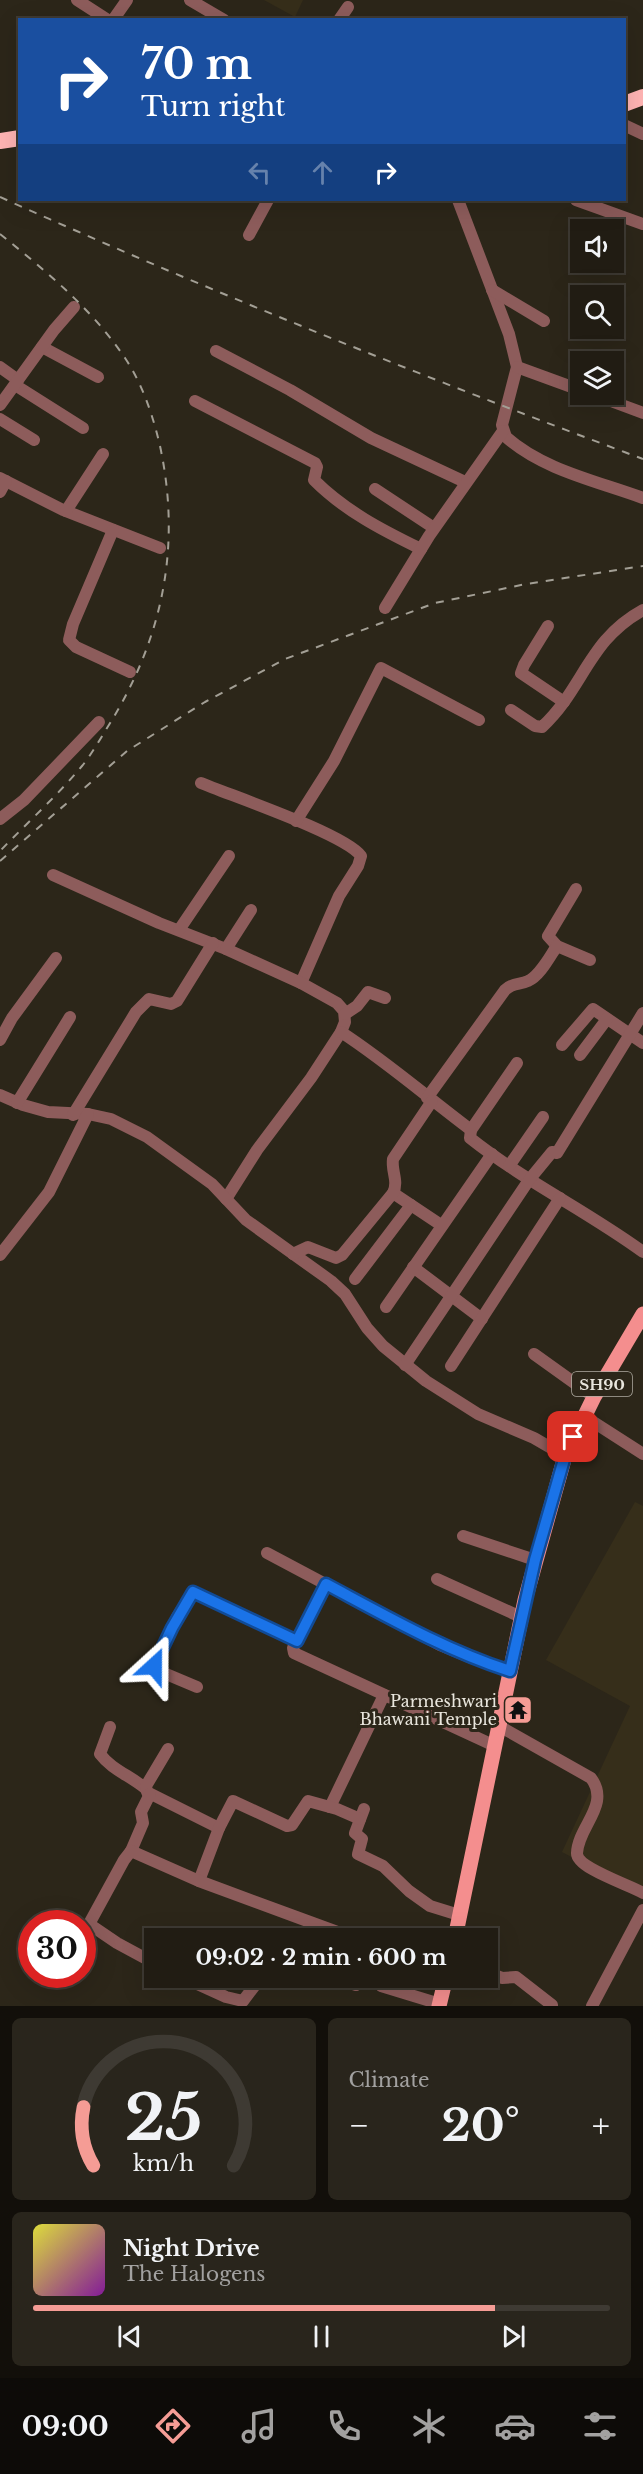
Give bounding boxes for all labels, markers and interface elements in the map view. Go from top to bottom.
text: 70 m [141,38,252,90]
icon: right [42,42,120,120]
text: Turn right [141,90,285,123]
icon: left [243,156,276,189]
icon: ahead [306,156,339,189]
icon: right [369,156,402,189]
map controls [570,219,624,405]
button: sound [570,219,624,273]
button: search [570,285,624,339]
button: layers [570,351,624,405]
road number: SH90 [572,1372,632,1396]
pin [547,1411,598,1462]
icon: arrive [556,1420,589,1453]
position arrow [122,1634,186,1698]
place label: Parmeshwari Bhawani Temple [360,1691,498,1729]
temple icon: Parmeshwari Bhawani Temple [502,1694,534,1726]
speed limit sign: 30 [18,1910,96,1988]
text: 09:02 · 2 min · 600 m [195,1944,447,1971]
text: Climate [349,2068,429,2092]
text: 25 [125,2079,203,2157]
text: 20° [441,2097,520,2153]
text: − [349,2105,369,2146]
text: + [592,2105,610,2146]
text: km/h [133,2150,194,2177]
text: Night Drive [123,2235,260,2262]
text: The Halogens [123,2262,265,2286]
icon: previous [113,2320,146,2353]
icon: pause [305,2320,338,2353]
icon: next [497,2320,530,2353]
icon: directions [152,2405,194,2447]
icon: music [238,2405,280,2447]
icon: phone [323,2405,365,2447]
icon: climate [408,2405,450,2447]
icon: car [494,2405,536,2447]
icon: filters [579,2405,621,2447]
text: 09:00 [22,2410,109,2443]

